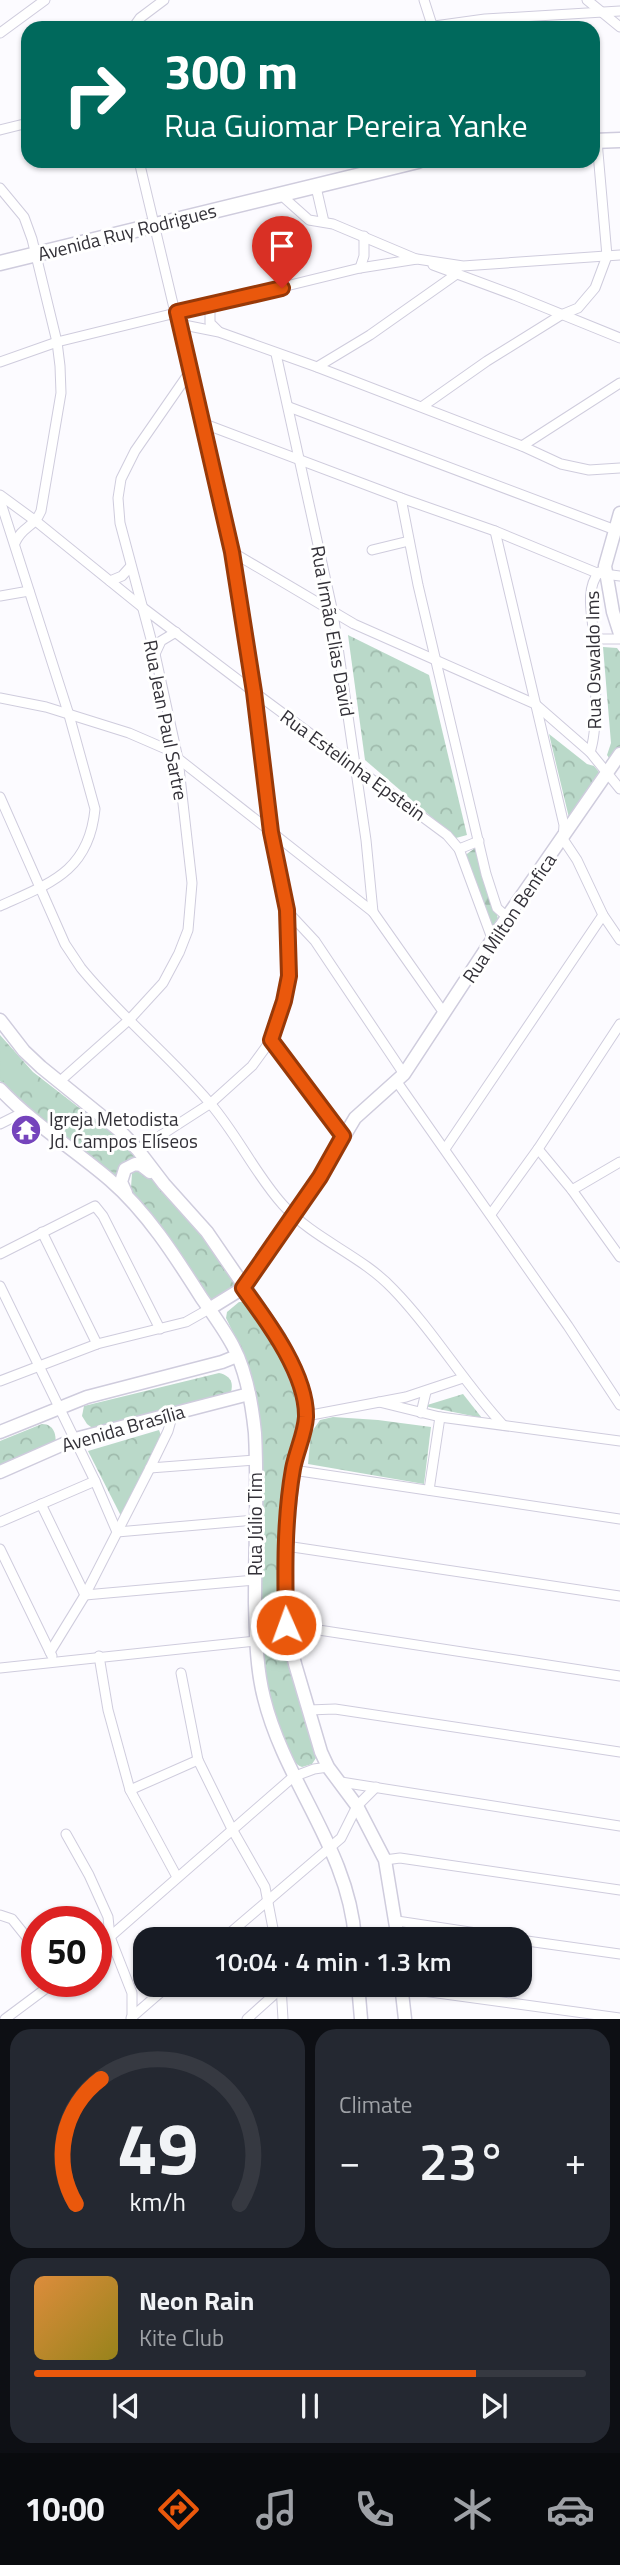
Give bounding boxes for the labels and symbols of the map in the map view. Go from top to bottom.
street label: Avenida Ruy Rodrigues [34,195,220,268]
pin [252,216,312,288]
street label: Rua Irmão Elias David [304,543,363,719]
street label: Rua Oswaldo Ims [577,590,608,730]
street label: Rua Jean Paul Sartre [137,637,196,803]
street label: Rua Estelinha Epstein [275,702,432,827]
street label: Rua Milton Benfica [454,847,563,988]
place label: Igreja Metodista Jd. Campos Elíseos [49,1104,198,1155]
temple icon: Igreja Metodista Jd. Campos Elíseos [9,1113,43,1147]
street label: Avenida Brasília [58,1396,188,1459]
street label: Rua Júlio Tim [240,1472,269,1576]
position arrow [249,1588,323,1662]
speed limit sign: 50 [21,1906,112,1997]

